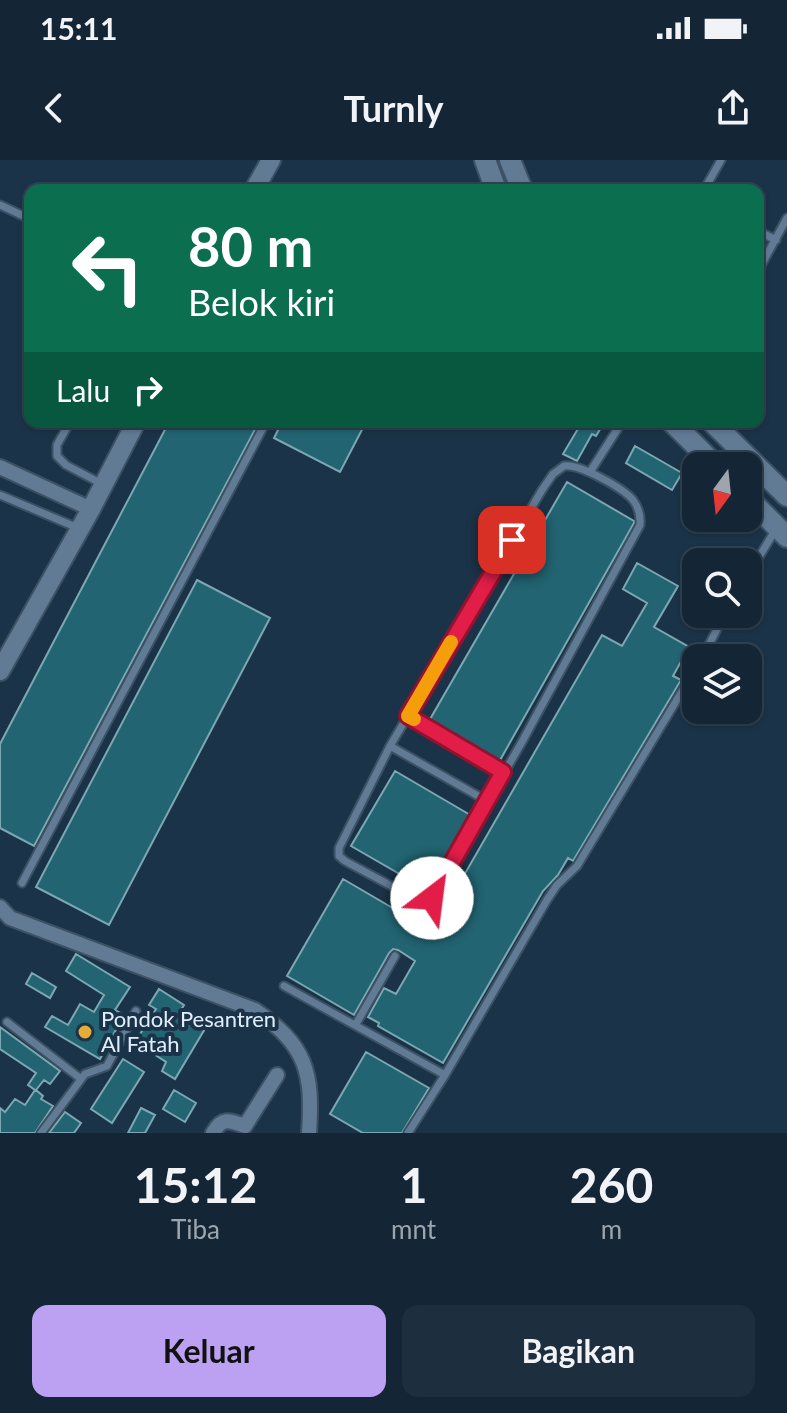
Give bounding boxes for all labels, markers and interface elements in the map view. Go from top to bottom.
text: 15:11 [40,10,117,46]
icon: back [32,86,76,130]
text: Turnly [343,86,444,130]
icon: share [711,86,755,130]
text: 80 m [188,212,313,279]
icon: left [56,216,160,320]
text: Belok kiri [188,280,335,324]
icon: right [126,368,170,412]
text: Lalu [56,372,110,408]
north arrow [682,452,762,532]
map controls [682,452,762,724]
pin [478,506,546,574]
icon: arrive [490,518,534,562]
button: search [682,548,762,628]
button: layers [682,644,762,724]
position arrow [390,856,474,940]
place label: Pondok Pesantren Al Fatah [101,1005,276,1057]
marker: Pondok Pesantren Al Fatah [76,1023,94,1041]
text: 15:12 [134,1156,257,1213]
text: 1 [400,1156,428,1213]
text: 260 [570,1156,653,1213]
text: Tiba [171,1213,220,1245]
text: mnt [391,1213,436,1245]
text: m [601,1213,622,1245]
button: Keluar [32,1305,386,1397]
button: Bagikan [402,1305,755,1397]

